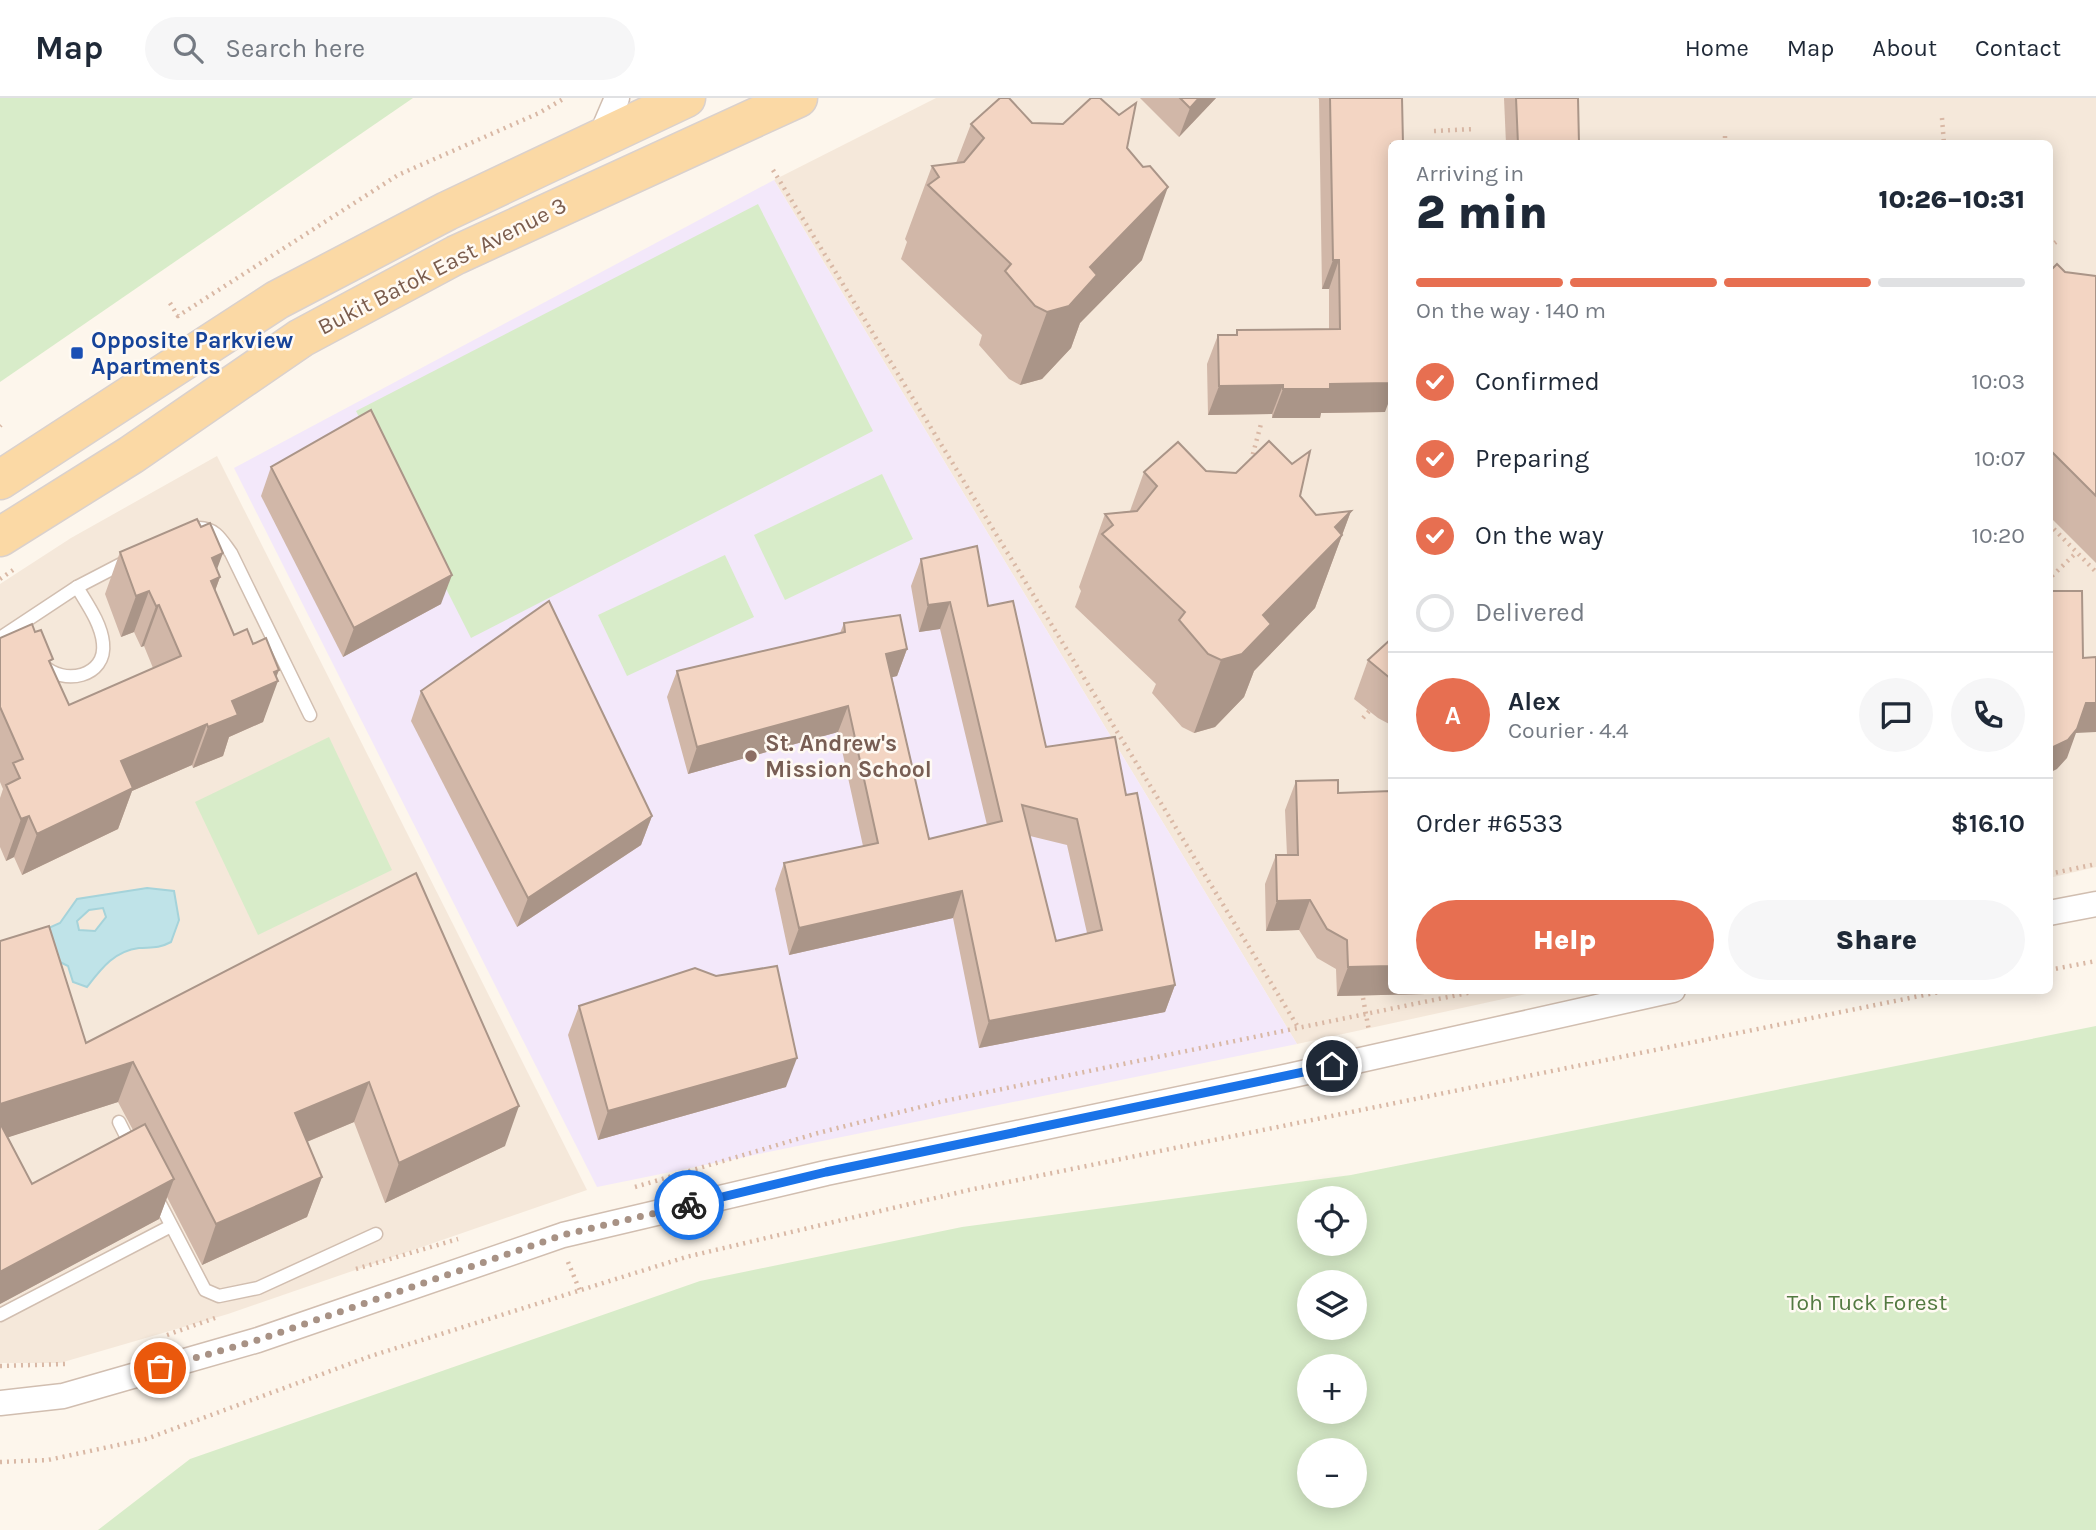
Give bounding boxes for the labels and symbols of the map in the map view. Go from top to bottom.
street label: Bukit Batok East Avenue 3 [313,191,571,341]
place label: Opposite Parkview Apartments [91,327,294,380]
marker: Opposite Parkview Apartments [69,345,85,361]
place label: St. Andrew's Mission School [765,730,932,783]
marker: St. Andrew's Mission School [743,748,759,764]
pin [1302,1036,1362,1096]
courier [654,1170,724,1240]
park label: Toh Tuck Forest [1787,1289,1948,1316]
pin [130,1338,190,1398]

